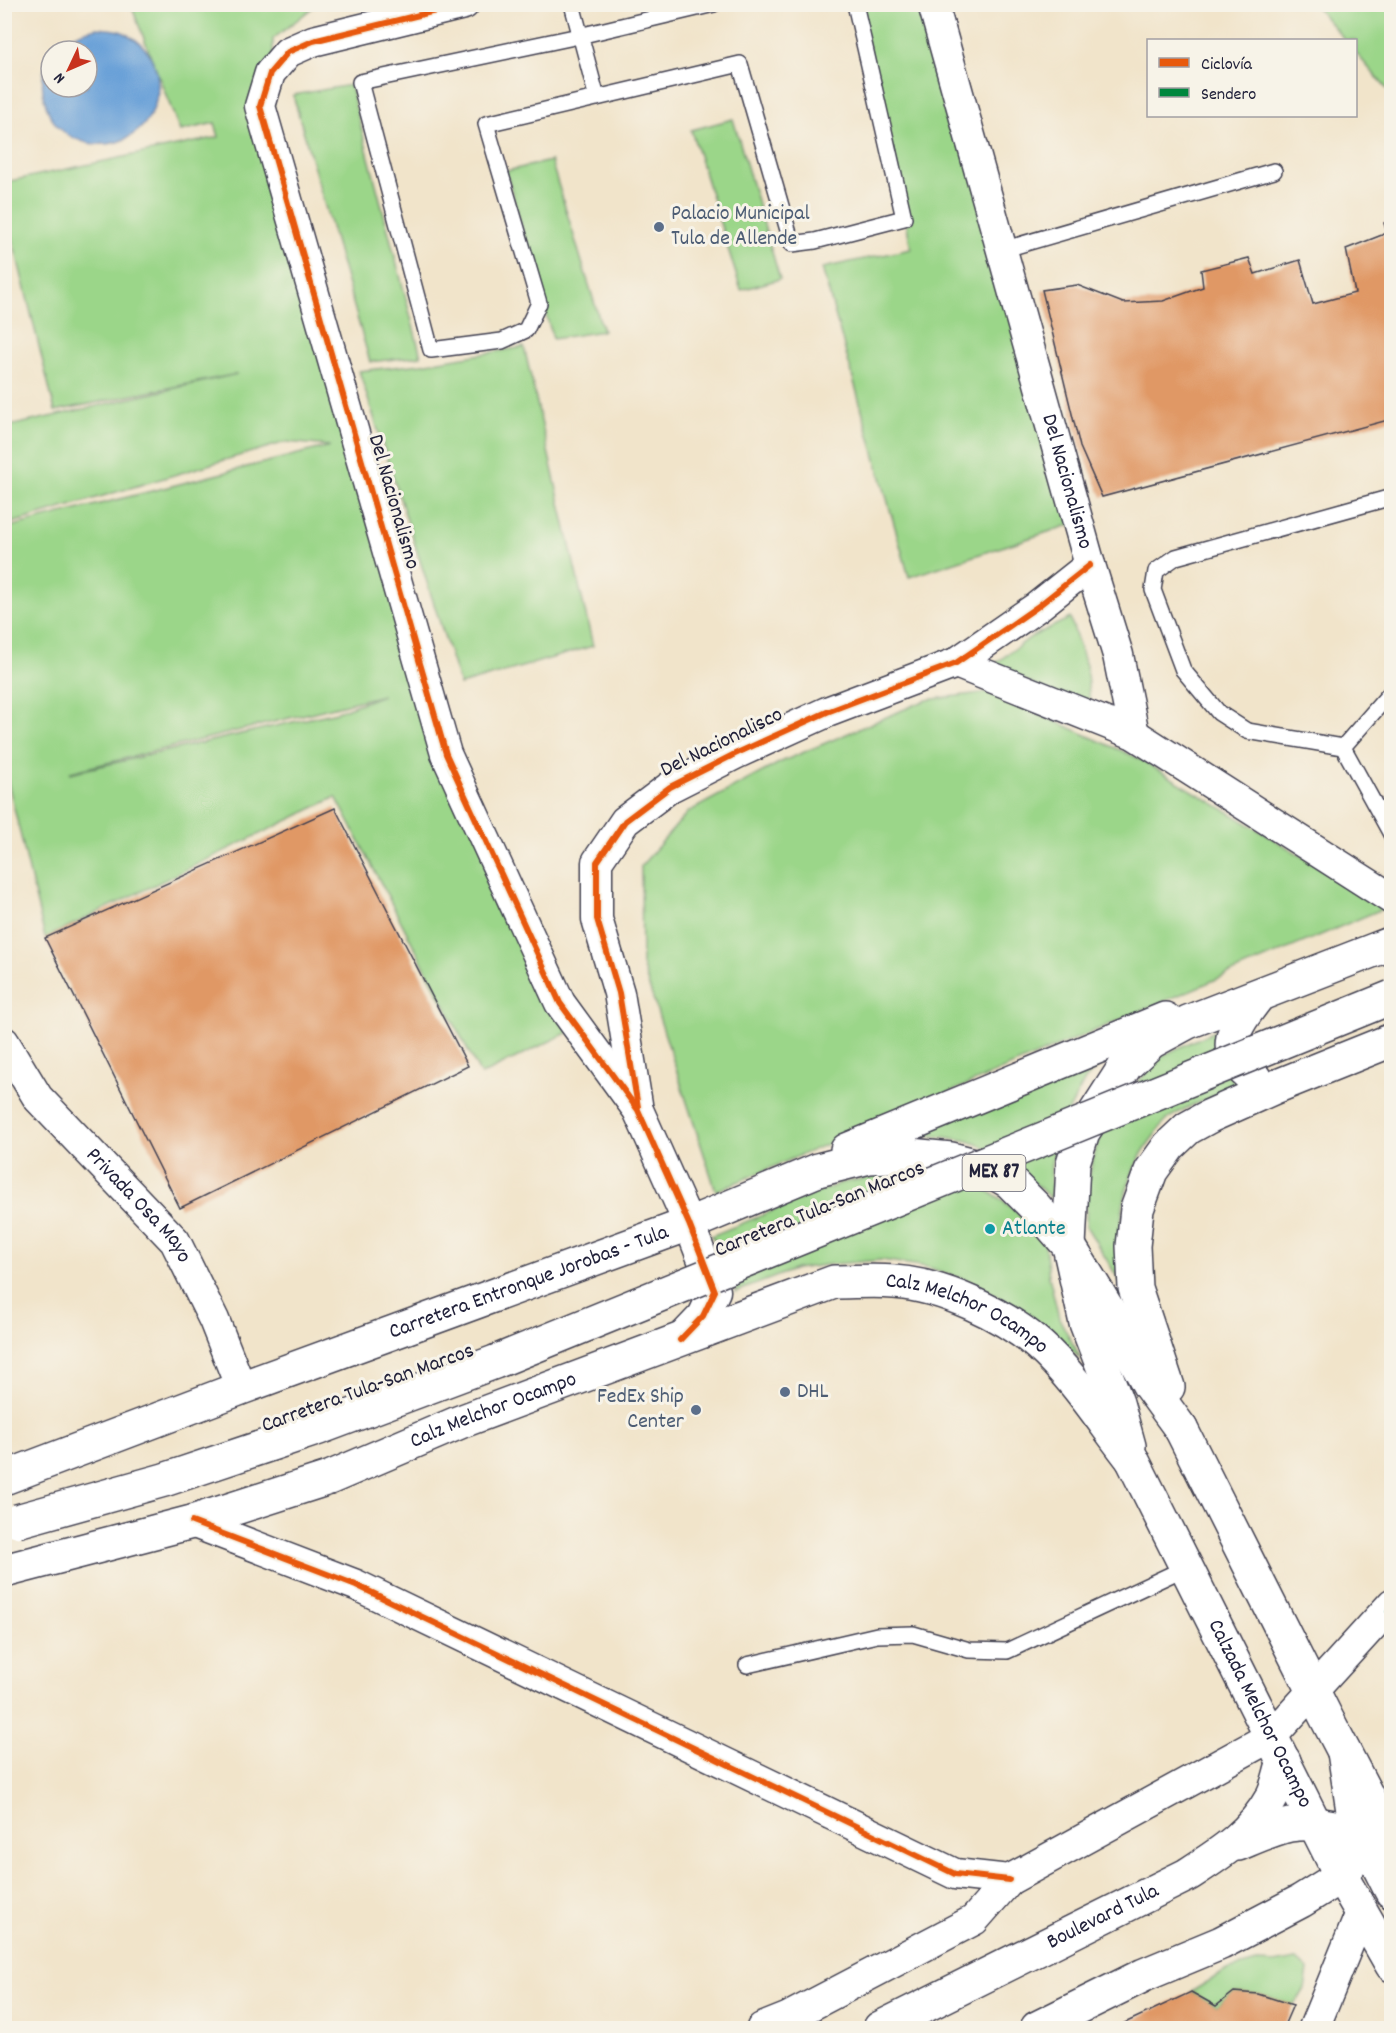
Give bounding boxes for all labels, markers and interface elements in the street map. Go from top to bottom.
north arrow [39,39,99,99]
legend [1147,39,1357,117]
text: Ciclovía [1201,53,1253,78]
text: N [49,67,71,89]
text: Sendero [1201,83,1256,108]
place label: Palacio Municipal Tula de Allende [671,199,810,255]
marker: Palacio Municipal Tula de Allende [652,220,666,234]
street label: Del Nacionalismo [1033,410,1100,553]
street label: Del Nacionalismo [359,431,427,573]
street label: Del Nacionalisco [656,700,788,786]
street label: Privada Osa Mayo [78,1141,199,1268]
street label: Carretera Tula-San Marcos [710,1154,930,1266]
road number: MEX 87 [962,1155,1026,1191]
place label: Atlante [1002,1214,1066,1245]
street label: Carretera Entronque Jorobas - Tula [385,1217,673,1348]
marker: Atlante [983,1222,997,1236]
street label: Calz Melchor Ocampo [884,1266,1055,1362]
street label: Carretera Tula-San Marcos [257,1336,479,1442]
street label: Calz Melchor Ocampo [405,1364,581,1457]
place label: DHL [797,1377,829,1408]
place label: FedEx Ship Center [597,1382,685,1438]
marker: DHL [778,1385,792,1399]
marker: FedEx Ship Center [689,1403,703,1417]
street label: Calzada Melchor Ocampo [1199,1614,1320,1814]
street label: Boulevard Tula [1042,1876,1165,1958]

